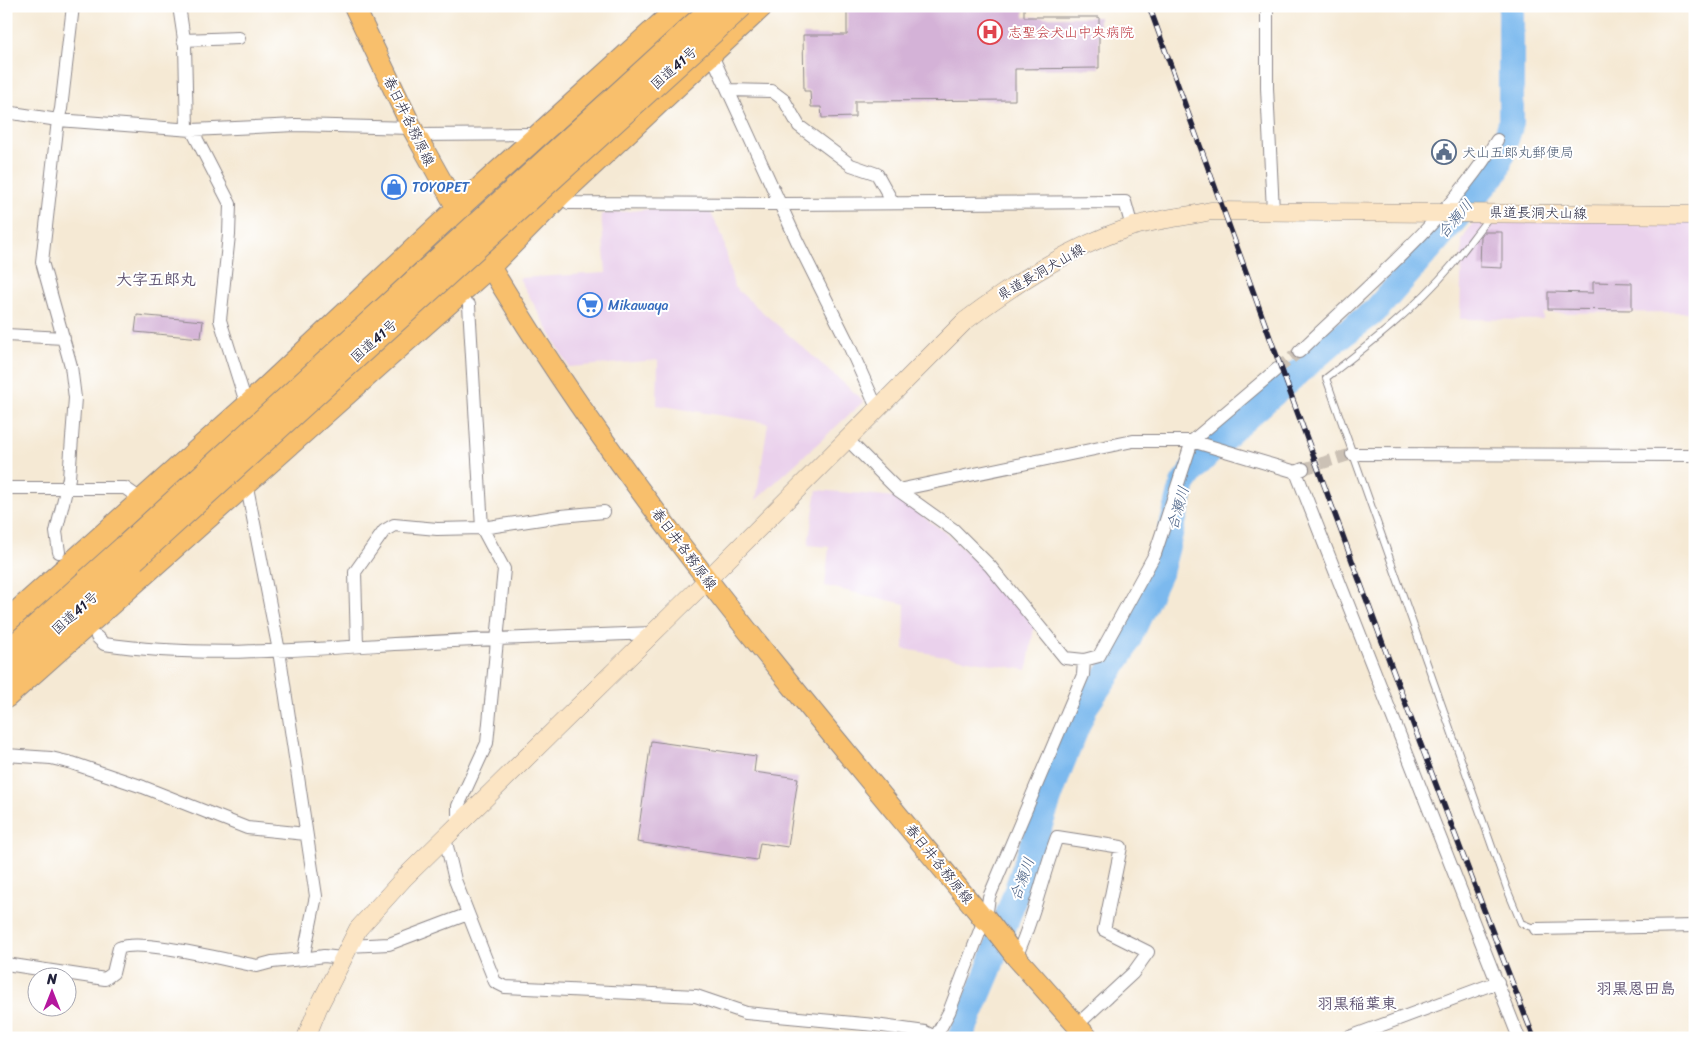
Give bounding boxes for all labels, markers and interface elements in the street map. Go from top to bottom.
hospital icon: 志聖会犬山中央病院 [977,19,1003,45]
place label: 志聖会犬山中央病院 [1008,20,1134,45]
street label: 国道41号 [645,40,703,96]
street label: 春日井各務原線 [376,71,442,171]
public building icon: 犬山五郎丸郵便局 [1431,139,1457,165]
place label: 犬山五郎丸郵便局 [1462,140,1574,165]
shop icon: TOYOPET [381,174,407,200]
place label: TOYOPET [412,175,470,200]
water label: 合瀬川 [1430,193,1480,245]
street label: 県道長洞犬山線 [1489,200,1587,226]
street label: 県道長洞犬山線 [992,237,1090,307]
district label: 大字五郎丸 [116,265,196,294]
supermarket icon: Mikawaya [577,292,603,318]
place label: Mikawaya [608,293,669,318]
street label: 国道41号 [345,313,403,369]
water label: 合瀬川 [1159,483,1197,533]
street label: 春日井各務原線 [645,502,723,596]
street label: 国道41号 [46,585,104,641]
street label: 春日井各務原線 [898,818,980,910]
water label: 合瀬川 [1002,853,1042,905]
north arrow [28,966,78,1016]
text: N [46,967,57,992]
district label: 羽黒恩田島 [1596,974,1676,1003]
district label: 羽黒稲葉東 [1317,989,1397,1018]

